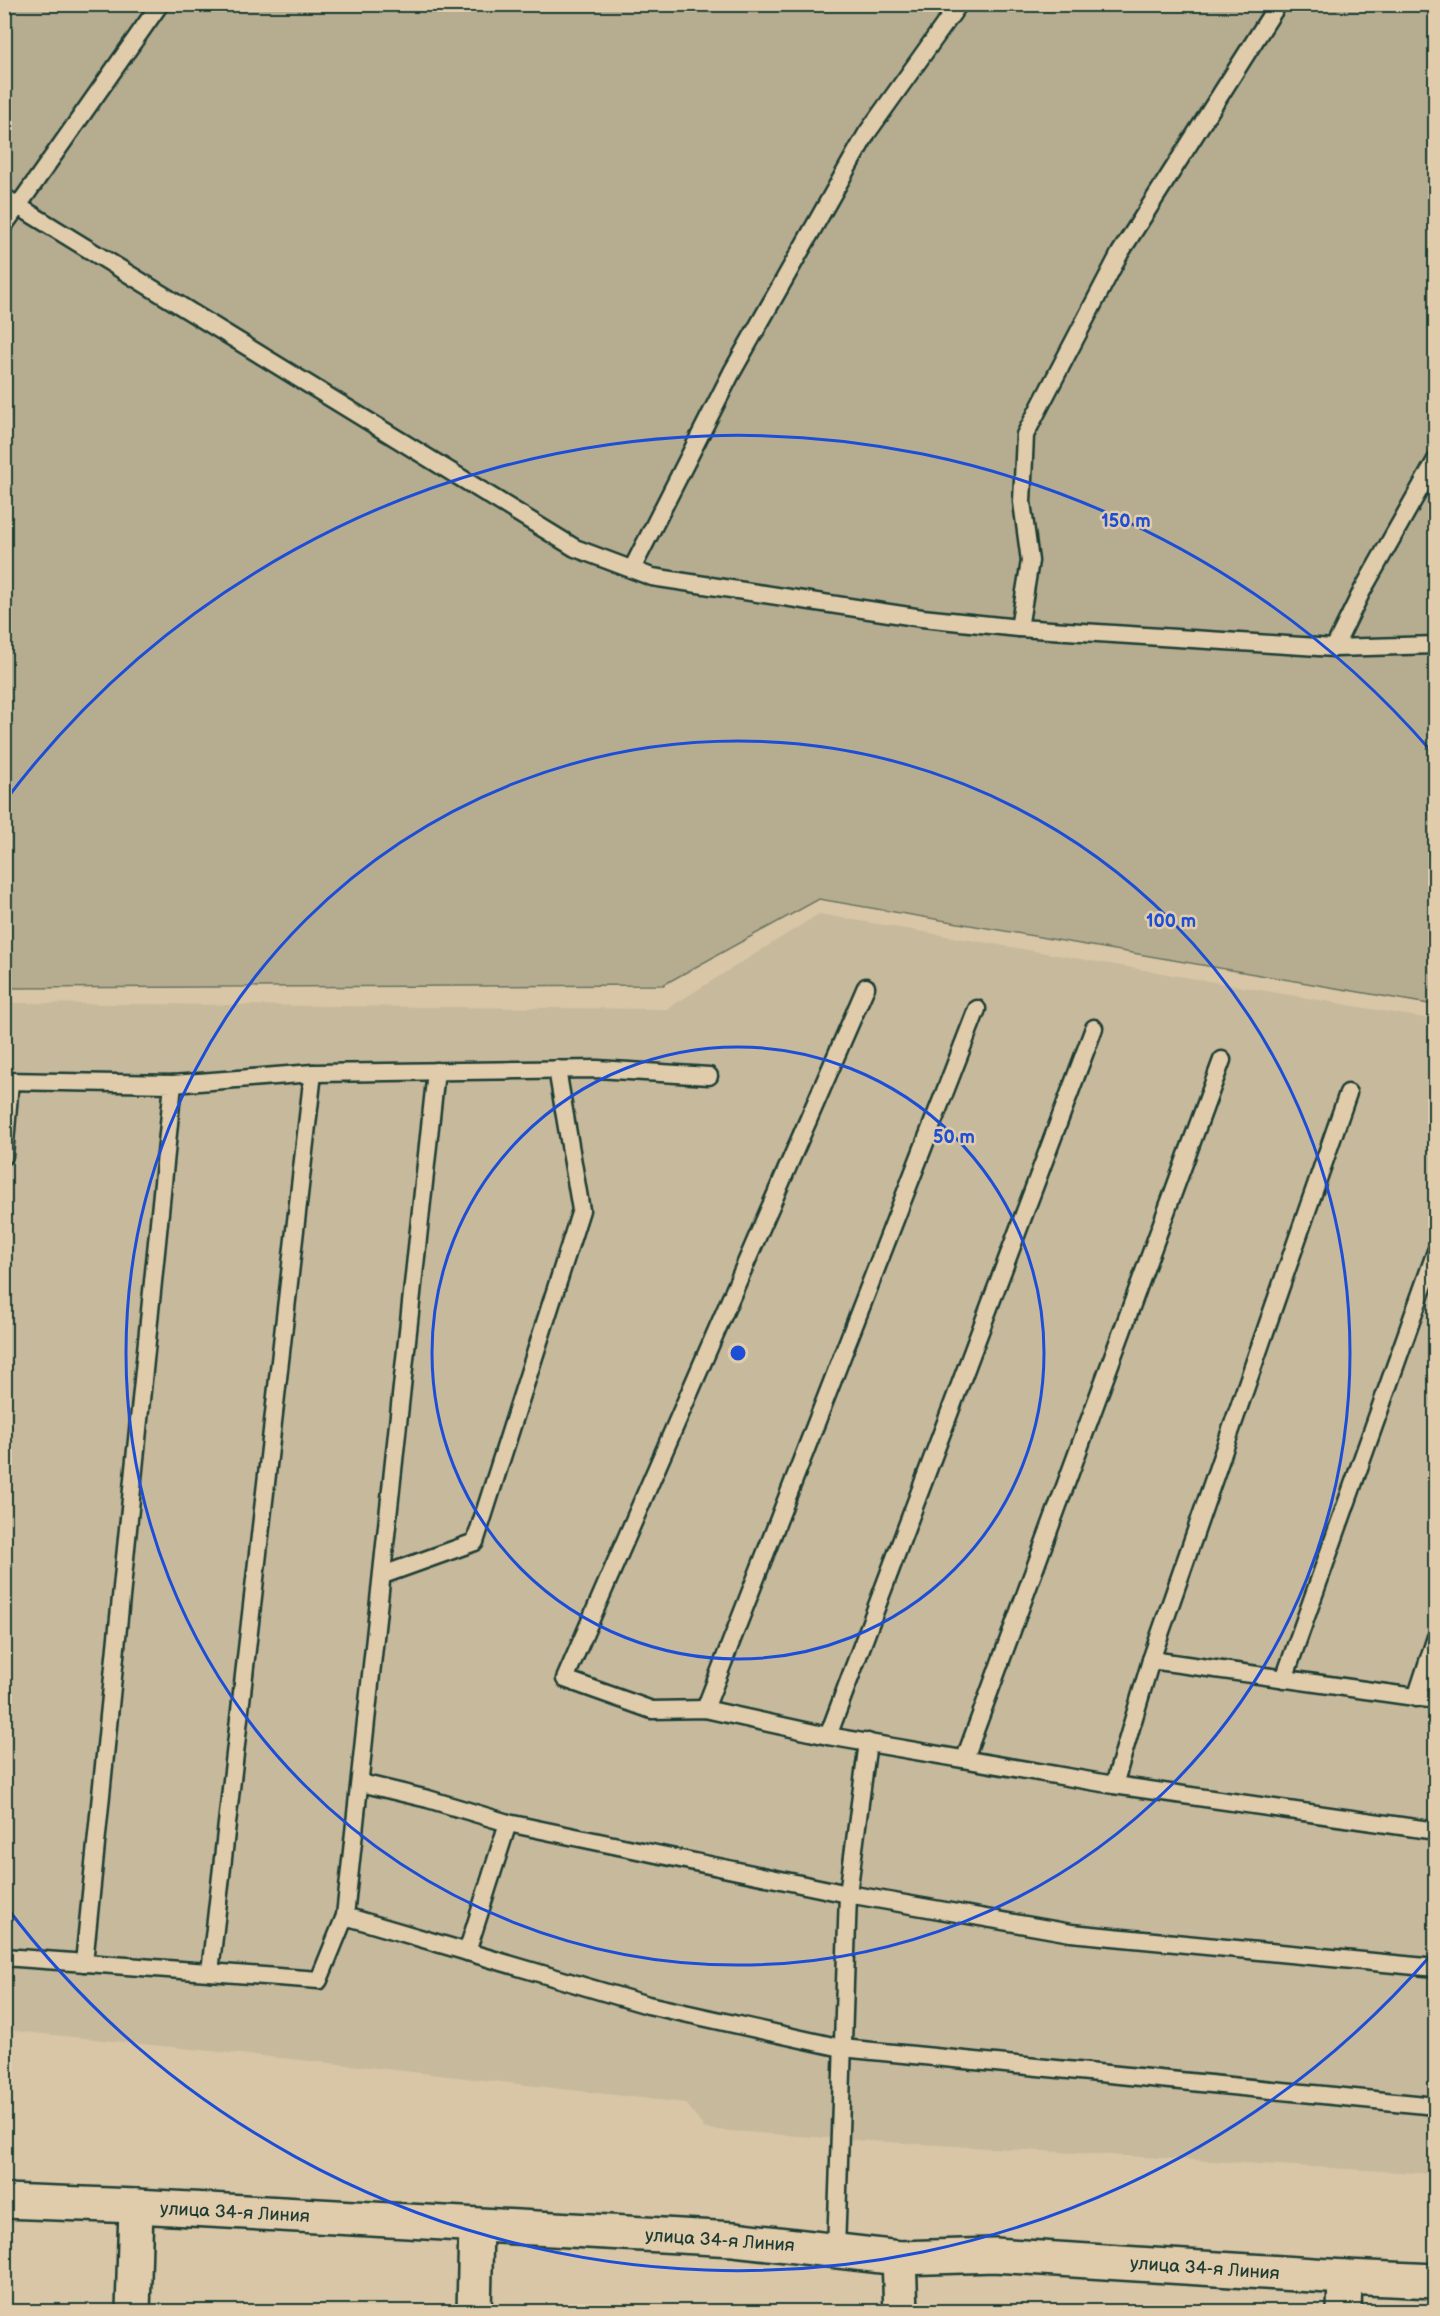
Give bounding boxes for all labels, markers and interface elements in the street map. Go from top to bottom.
text: 150 m [1101,511,1151,532]
text: 100 m [1146,911,1196,932]
text: 50 m [933,1127,975,1148]
centre of rings [728,1343,748,1363]
street label: улица 34-я Линия [160,2198,310,2227]
street label: улица 34-я Линия [644,2225,795,2256]
street label: улица 34-я Линия [1129,2253,1280,2284]

